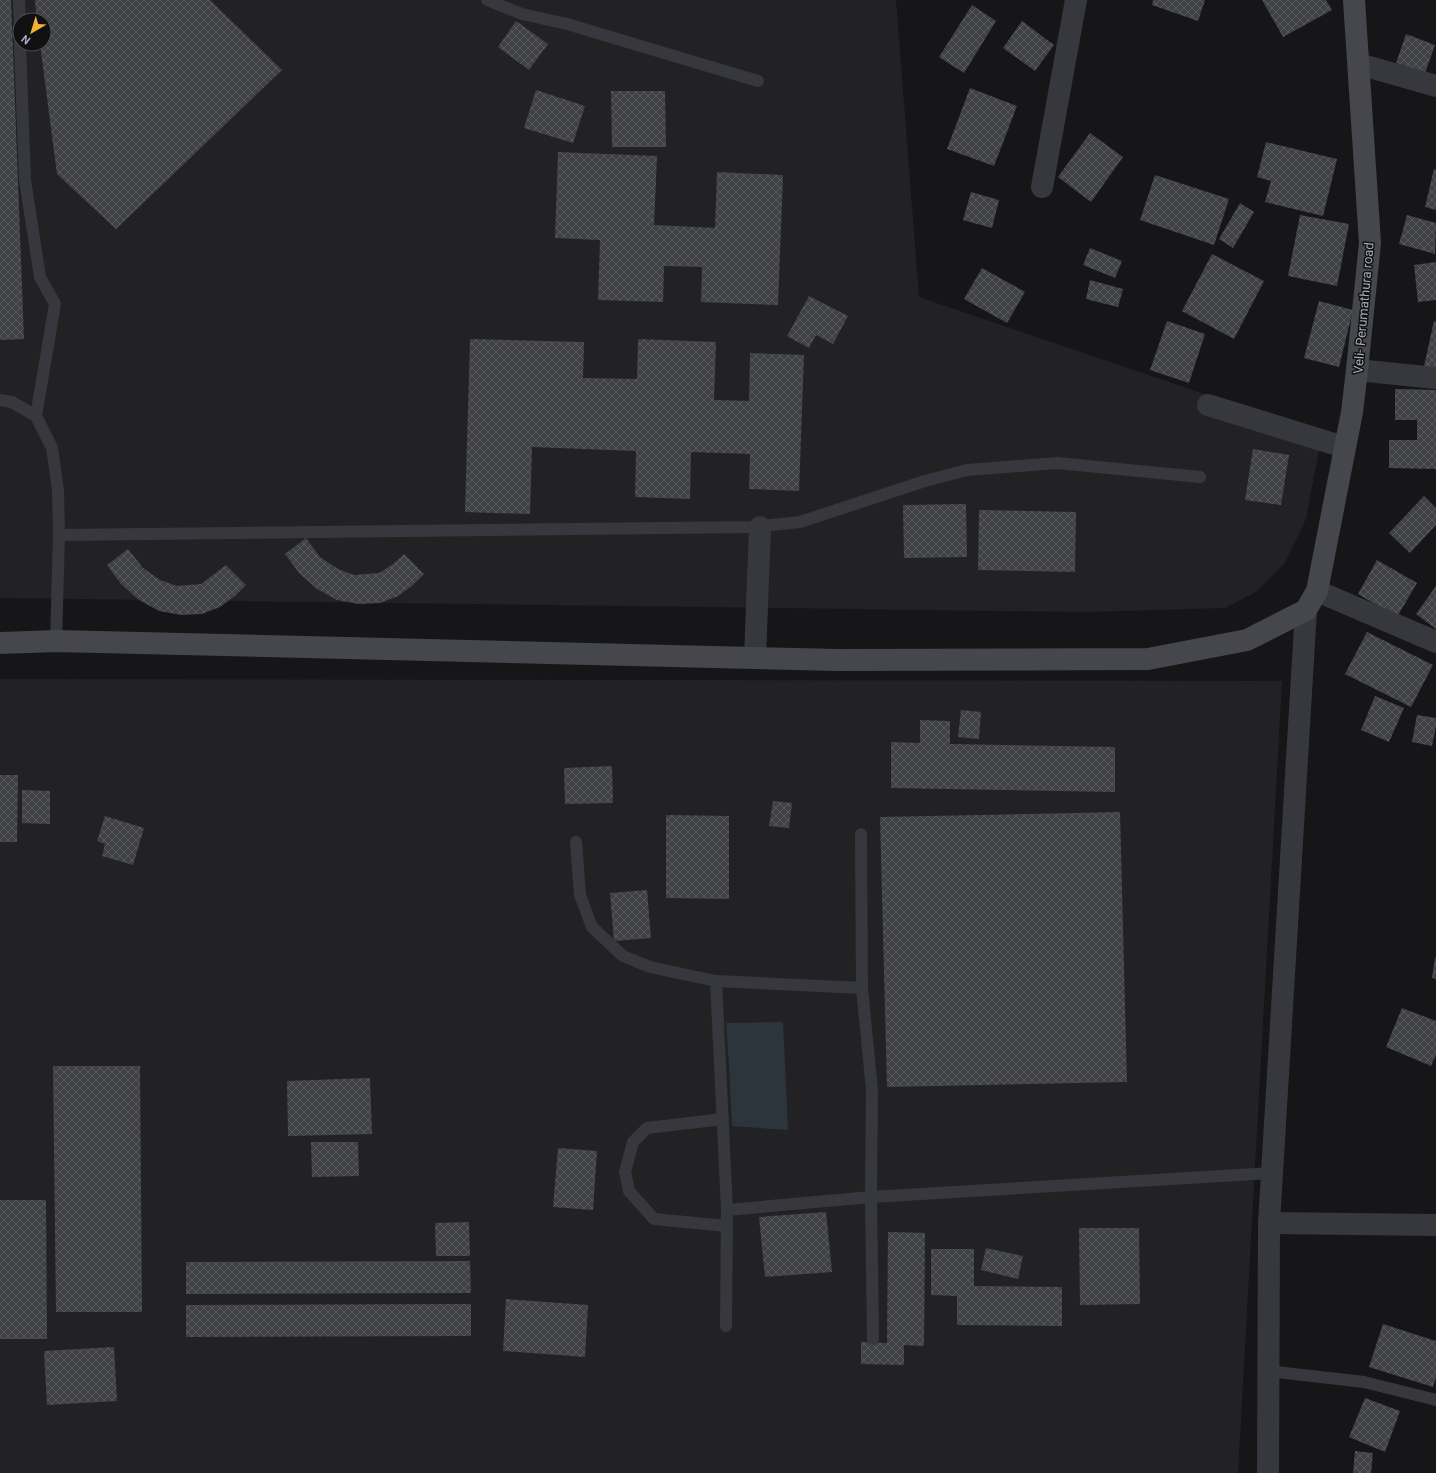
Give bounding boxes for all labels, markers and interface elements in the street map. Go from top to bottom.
north arrow [12,12,52,52]
text: N [19,32,33,47]
street label: Veli- Perumathura road [1350,242,1377,375]

